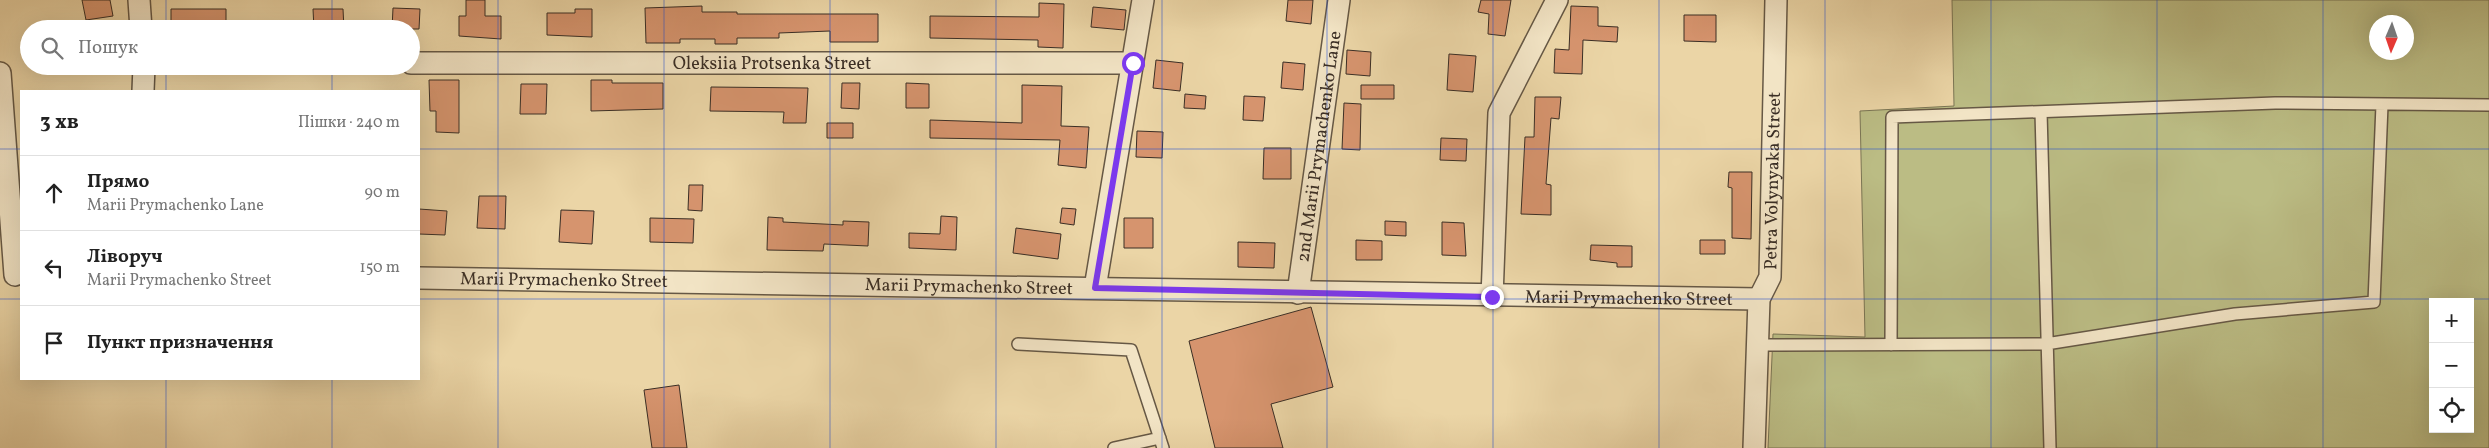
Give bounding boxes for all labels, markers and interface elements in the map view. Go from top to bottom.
north arrow [2369,15,2414,60]
search box [20,20,420,75]
street label: 2nd Marii Prymachenko Lane [1291,29,1349,264]
icon: search [38,34,66,62]
text: Пошук [78,35,138,61]
street label: Oleksiia Protsenka Street [673,52,871,77]
route start [1122,52,1145,75]
street label: Petra Volynyaka Street [1759,91,1788,270]
text: 3 хв [40,108,79,137]
text: Пішки · 240 m [298,112,400,134]
text: Прямо [87,169,149,195]
icon: ahead [40,179,68,207]
text: 90 m [364,182,400,204]
text: Marii Prymachenko Lane [87,195,264,217]
text: Ліворуч [87,244,162,270]
icon: left [40,254,68,282]
text: 150 m [359,257,400,279]
street label: Marii Prymachenko Street [460,267,668,295]
text: Marii Prymachenko Street [87,270,272,292]
street label: Marii Prymachenko Street [865,273,1073,302]
street label: Marii Prymachenko Street [1525,285,1733,313]
route end [1481,286,1504,309]
map controls [2429,298,2474,433]
button: + [2429,298,2474,343]
icon: arrive [40,329,68,357]
text: Пункт призначення [87,330,273,356]
button: − [2429,343,2474,388]
button: locate [2429,388,2474,433]

